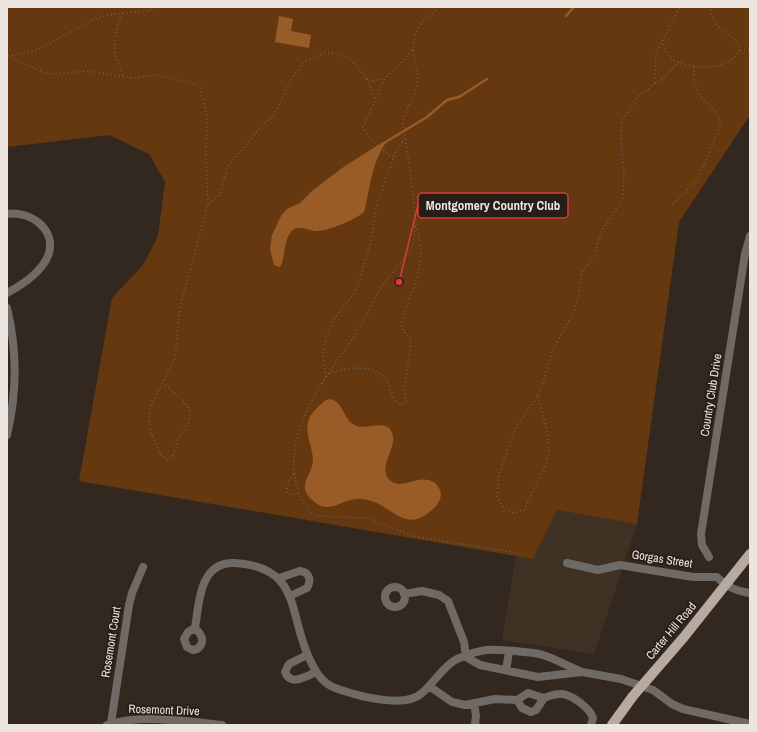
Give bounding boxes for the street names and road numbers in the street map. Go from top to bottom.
street label: Country Club Drive [697,352,725,438]
street label: Gorgas Street [630,546,694,572]
street label: Carter Hill Road [642,599,700,663]
street label: Rosemont Court [97,605,125,679]
street label: Rosemont Drive [128,701,200,719]

